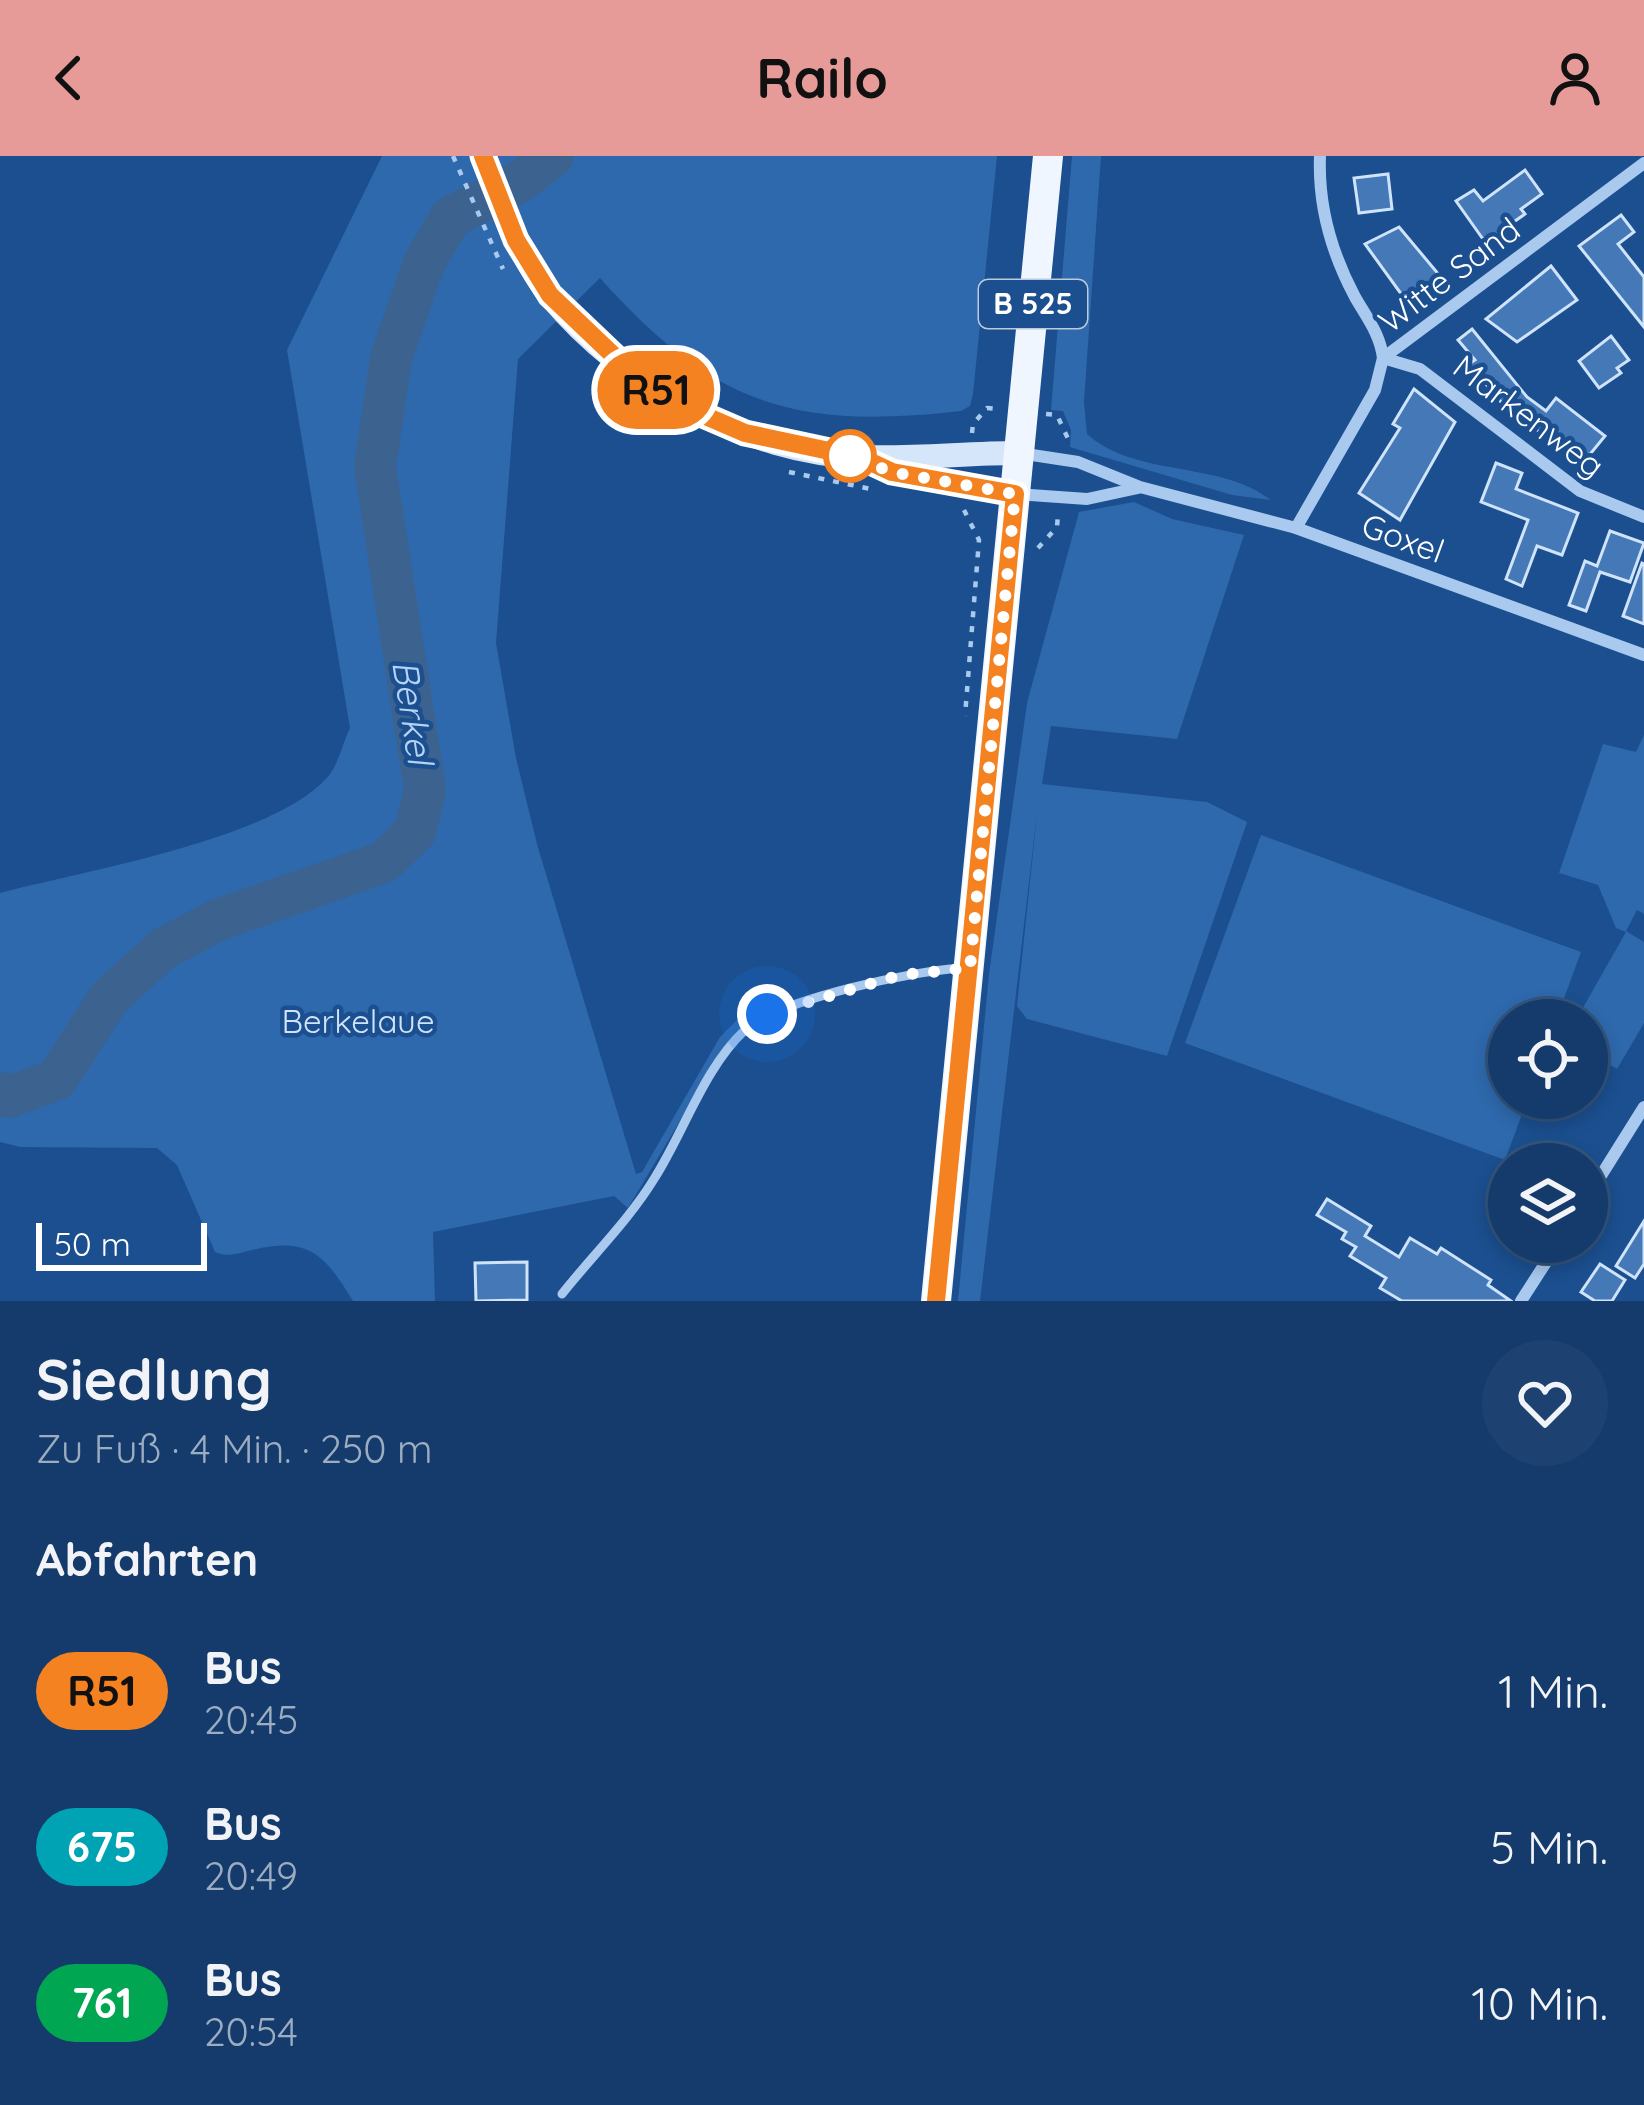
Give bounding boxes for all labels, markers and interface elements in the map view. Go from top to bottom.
text: Railo [756,44,888,112]
icon: back [36,45,102,111]
icon: person [1542,45,1608,111]
street label: Witte Sand [1370,208,1527,341]
road number: B 525 [979,280,1087,328]
street label: Markenweg [1446,346,1613,486]
line badge: R51 [587,351,725,429]
text: R51 [621,363,691,416]
unlabelled marker [825,431,875,481]
street label: Goxel [1357,504,1450,571]
water label: Berkel [383,657,444,771]
your location [737,984,797,1044]
map controls [1488,999,1608,1263]
button: locate [1488,999,1608,1119]
park label: Berkelaue [281,1000,435,1041]
button: layers [1488,1143,1608,1263]
scale bar [36,1217,207,1270]
text: 50 m [54,1223,131,1264]
button: heart [1482,1340,1608,1466]
text: Siedlung [36,1343,272,1414]
text: Zu Fuß · 4 Min. · 250 m [36,1424,433,1473]
text: Abfahrten [36,1531,258,1587]
text: Bus [204,1639,282,1695]
text: 1 Min. [1498,1663,1608,1719]
text: R51 [67,1664,137,1717]
text: 20:45 [204,1695,298,1744]
text: Bus [204,1795,282,1851]
text: 5 Min. [1490,1819,1608,1875]
text: 675 [67,1820,137,1873]
text: 20:49 [204,1851,298,1900]
text: Bus [204,1951,282,2007]
text: 10 Min. [1471,1975,1608,2031]
text: 761 [72,1976,132,2029]
text: 20:54 [204,2007,298,2056]

